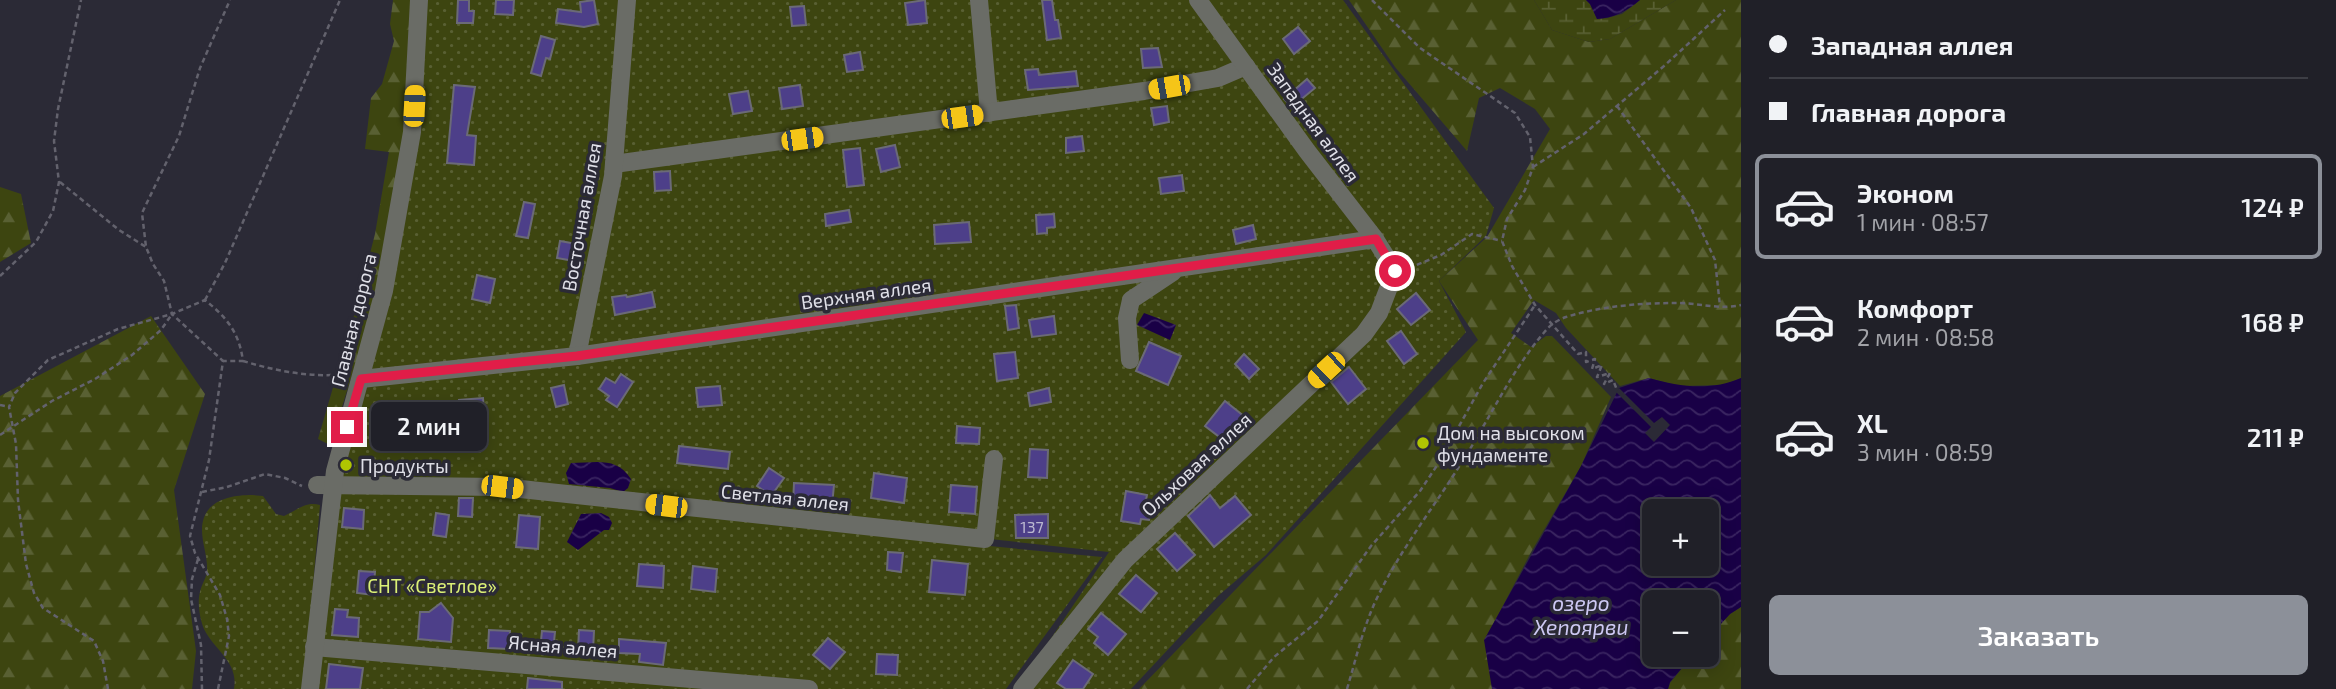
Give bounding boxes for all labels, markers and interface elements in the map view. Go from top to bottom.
text: Западная аллея [1811,29,2014,60]
street label: Западная аллея [1263,58,1365,186]
car [1147,73,1192,101]
car [403,84,426,128]
text: Главная дорога [1811,96,2006,127]
car [940,104,985,130]
car [780,126,825,152]
street label: Восточная аллея [557,141,605,293]
icon: car [1773,175,1836,238]
text: Эконом [1857,177,1954,208]
text: 124 ₽ [2241,191,2304,222]
text: 1 мин · 08:57 [1857,208,1988,236]
street label: Главная дорога [325,251,381,389]
route start [1379,255,1411,287]
street label: Верхняя аллея [799,272,933,314]
icon: car [1773,290,1836,353]
text: Комфорт [1857,292,1973,323]
text: 168 ₽ [2241,306,2304,337]
text: 2 мин · 08:58 [1857,323,1994,351]
car [1304,348,1349,392]
callout: 2 мин [372,402,487,452]
icon: car [1773,405,1836,468]
street label: Ольховая аллея [1136,407,1256,521]
text: XL [1857,407,1888,438]
route end [331,411,363,443]
text: 2 мин [397,412,461,440]
place label: Дом на высоком фундаменте [1437,421,1585,467]
text: 211 ₽ [2247,421,2304,452]
marker: Дом на высоком фундаменте [1415,435,1431,451]
text: 3 мин · 08:59 [1857,438,1993,466]
place label: Продукты [360,454,449,478]
marker: Продукты [338,457,354,473]
car [480,474,525,500]
street label: Светлая аллея [720,479,850,515]
car [644,493,689,519]
map controls [1642,499,1719,667]
button: + [1642,499,1719,576]
house number: 137 [1020,517,1044,536]
park label: СНТ «Светлое» [367,574,497,597]
water label: озеро Хепоярви [1533,590,1628,639]
button: − [1642,590,1719,667]
button: Заказать [1769,595,2308,675]
street label: Ясная аллея [507,630,619,662]

